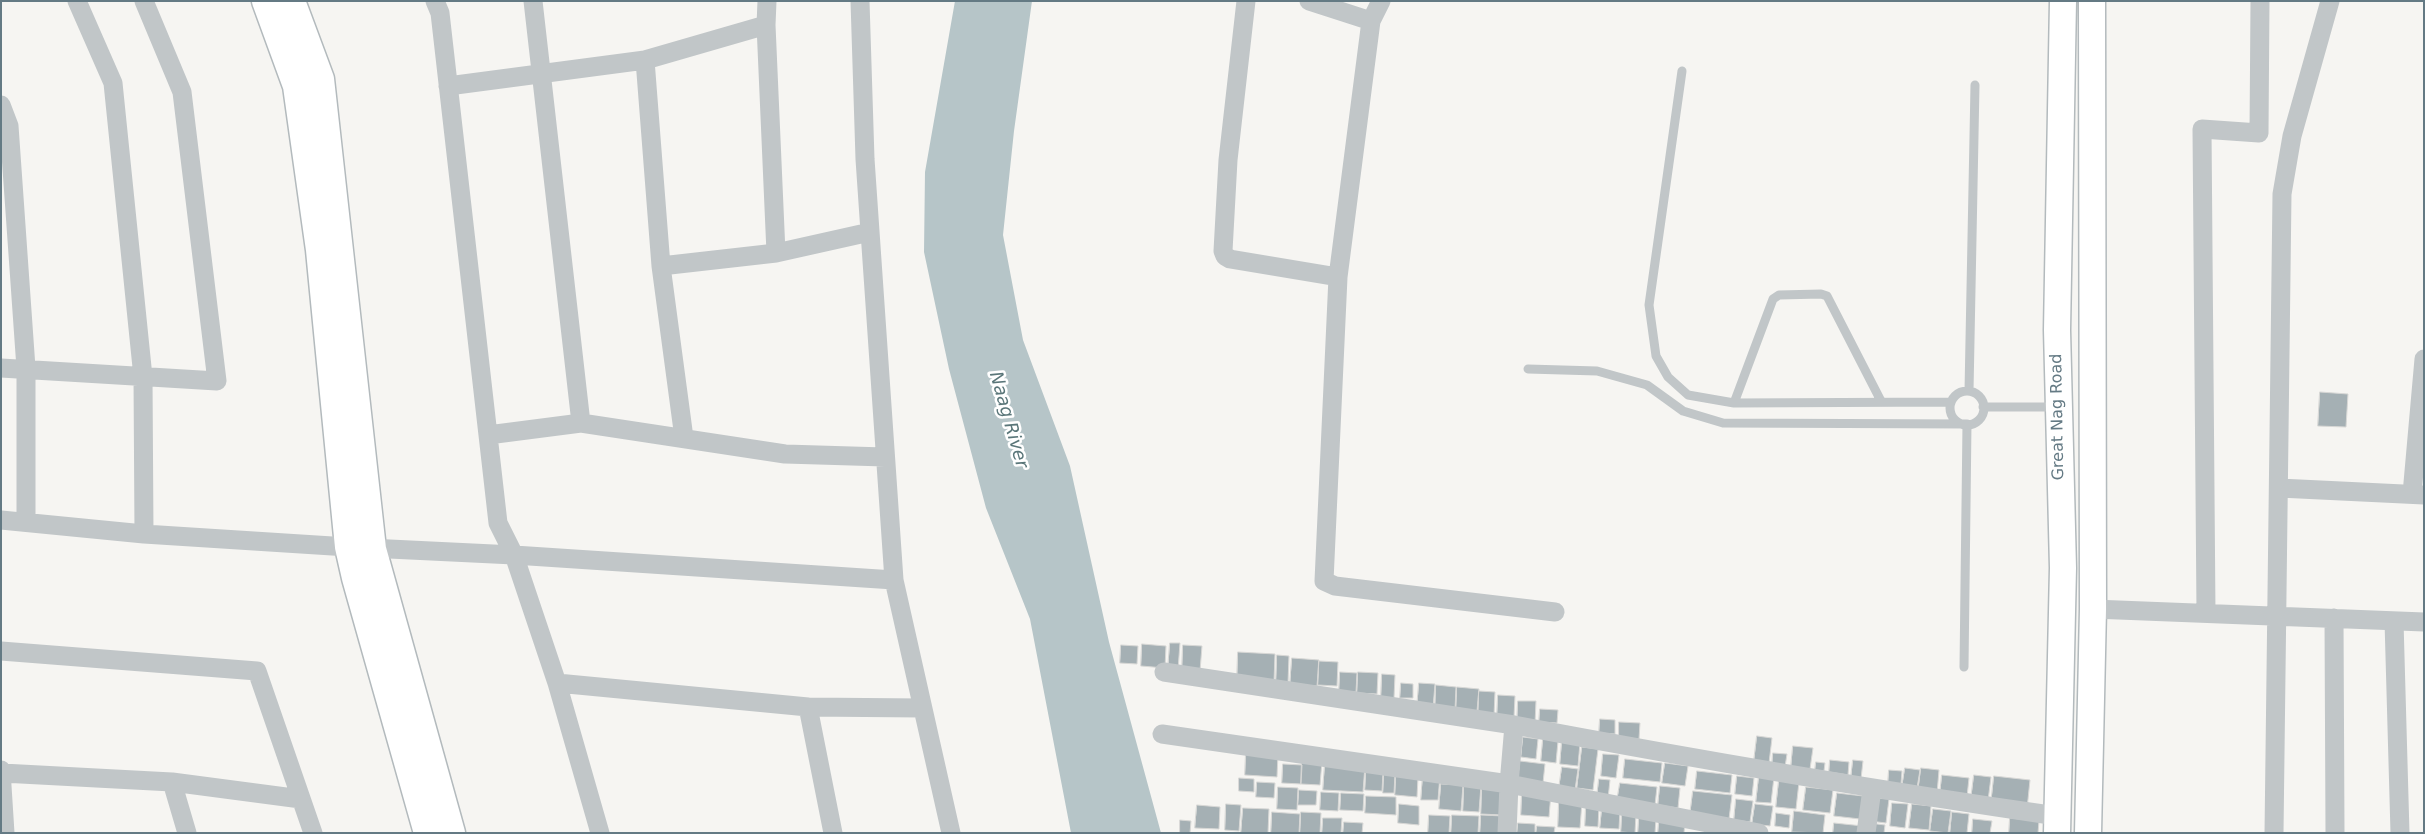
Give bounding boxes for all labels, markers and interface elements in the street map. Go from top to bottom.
street label: Great Nag Road [2047,353,2069,481]
water label: Naag River [984,369,1032,471]

